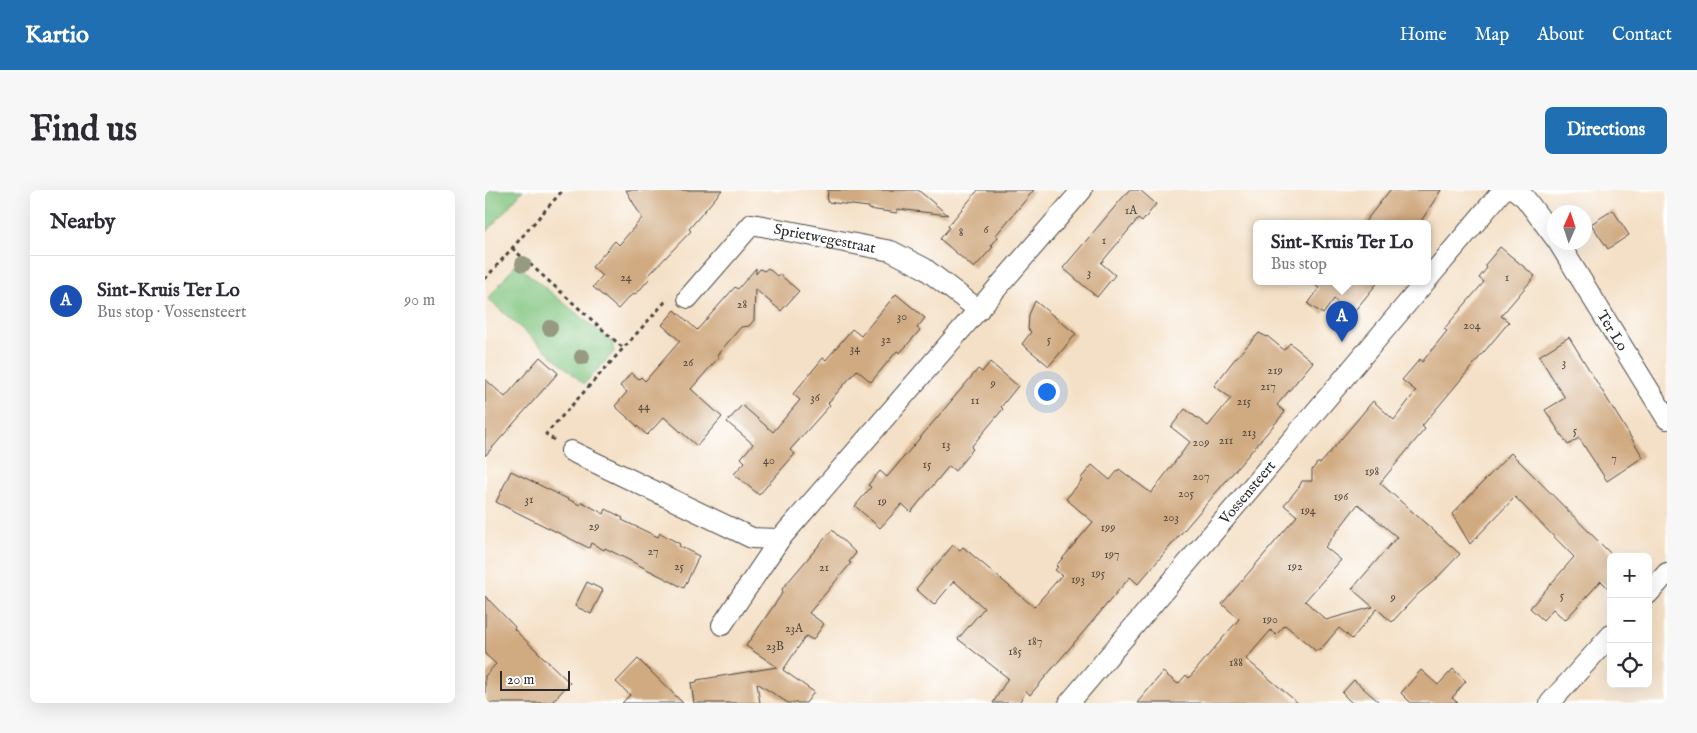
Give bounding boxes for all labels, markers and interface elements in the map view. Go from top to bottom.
text: Kartio [25,20,89,51]
text: Home [1400,24,1447,47]
text: Map [1475,24,1509,47]
text: About [1537,24,1584,47]
text: Contact [1612,24,1672,47]
button: Directions [1545,107,1667,154]
text: Find us [30,108,137,153]
house number: 1A [1125,203,1138,218]
north arrow [1547,205,1592,250]
text: Nearby [50,209,115,236]
street label: Sprietwegestraat [772,219,877,258]
popup [1253,220,1431,285]
house number: 6 [983,222,989,237]
house number: 8 [959,225,964,240]
text: Sint-Kruis Ter Lo [1271,231,1413,255]
house number: 1 [1102,233,1106,248]
text: Bus stop [1271,255,1327,275]
house number: 3 [1087,265,1091,280]
house number: 24 [620,270,632,285]
house number: 1 [1505,270,1509,285]
text: Sint-Kruis Ter Lo [97,279,240,303]
text: A [61,291,71,311]
text: 90 m [404,291,435,311]
house number: 28 [737,297,747,312]
pin: A [1326,301,1358,342]
text: Bus stop · Vossensteert [97,303,246,323]
street label: Ter Lo [1592,307,1632,355]
house number: 30 [897,309,907,324]
house number: 204 [1463,318,1481,333]
house number: 32 [881,332,891,347]
house number: 5 [1047,332,1052,347]
house number: 34 [850,341,860,356]
house number: 26 [683,355,694,370]
house number: 3 [1562,355,1566,370]
house number: 219 [1267,363,1283,378]
house number: 9 [989,376,996,391]
your location [1034,379,1060,405]
house number: 217 [1260,379,1276,394]
house number: 36 [810,390,821,405]
house number: 11 [971,393,979,408]
house number: 215 [1237,394,1252,409]
house number: 44 [638,399,650,414]
house number: 5 [1573,423,1578,438]
house number: 213 [1242,425,1256,440]
house number: 211 [1219,433,1233,448]
house number: 209 [1193,435,1209,450]
house number: 13 [942,437,950,452]
house number: 7 [1611,451,1617,466]
house number: 40 [763,453,775,468]
house number: 15 [923,457,932,472]
street label: Vossensteert [1215,457,1280,529]
house number: 198 [1365,464,1379,479]
house number: 207 [1192,469,1210,484]
house number: 205 [1178,486,1195,501]
house number: 196 [1334,489,1349,504]
house number: 31 [525,492,533,507]
house number: 19 [877,494,887,509]
house number: 194 [1300,503,1316,518]
house number: 203 [1163,510,1179,525]
house number: 29 [589,519,599,534]
house number: 199 [1101,520,1115,535]
house number: 27 [647,544,659,559]
house number: 197 [1104,547,1120,562]
map controls [1607,553,1652,688]
button: + [1607,553,1652,598]
house number: 25 [674,559,685,574]
house number: 192 [1287,559,1303,574]
house number: 21 [819,560,829,575]
house number: 195 [1091,566,1106,581]
house number: 193 [1071,572,1085,587]
house number: 5 [1560,588,1565,603]
house number: 9 [1389,590,1396,605]
button: − [1607,598,1652,643]
house number: 190 [1262,612,1278,627]
house number: 23A [785,621,804,636]
house number: 187 [1028,634,1042,649]
house number: 23B [766,639,784,654]
button: locate [1607,643,1652,688]
house number: 185 [1008,644,1022,659]
house number: 188 [1229,655,1243,670]
scale bar [500,668,570,691]
text: 20 m [507,671,534,689]

